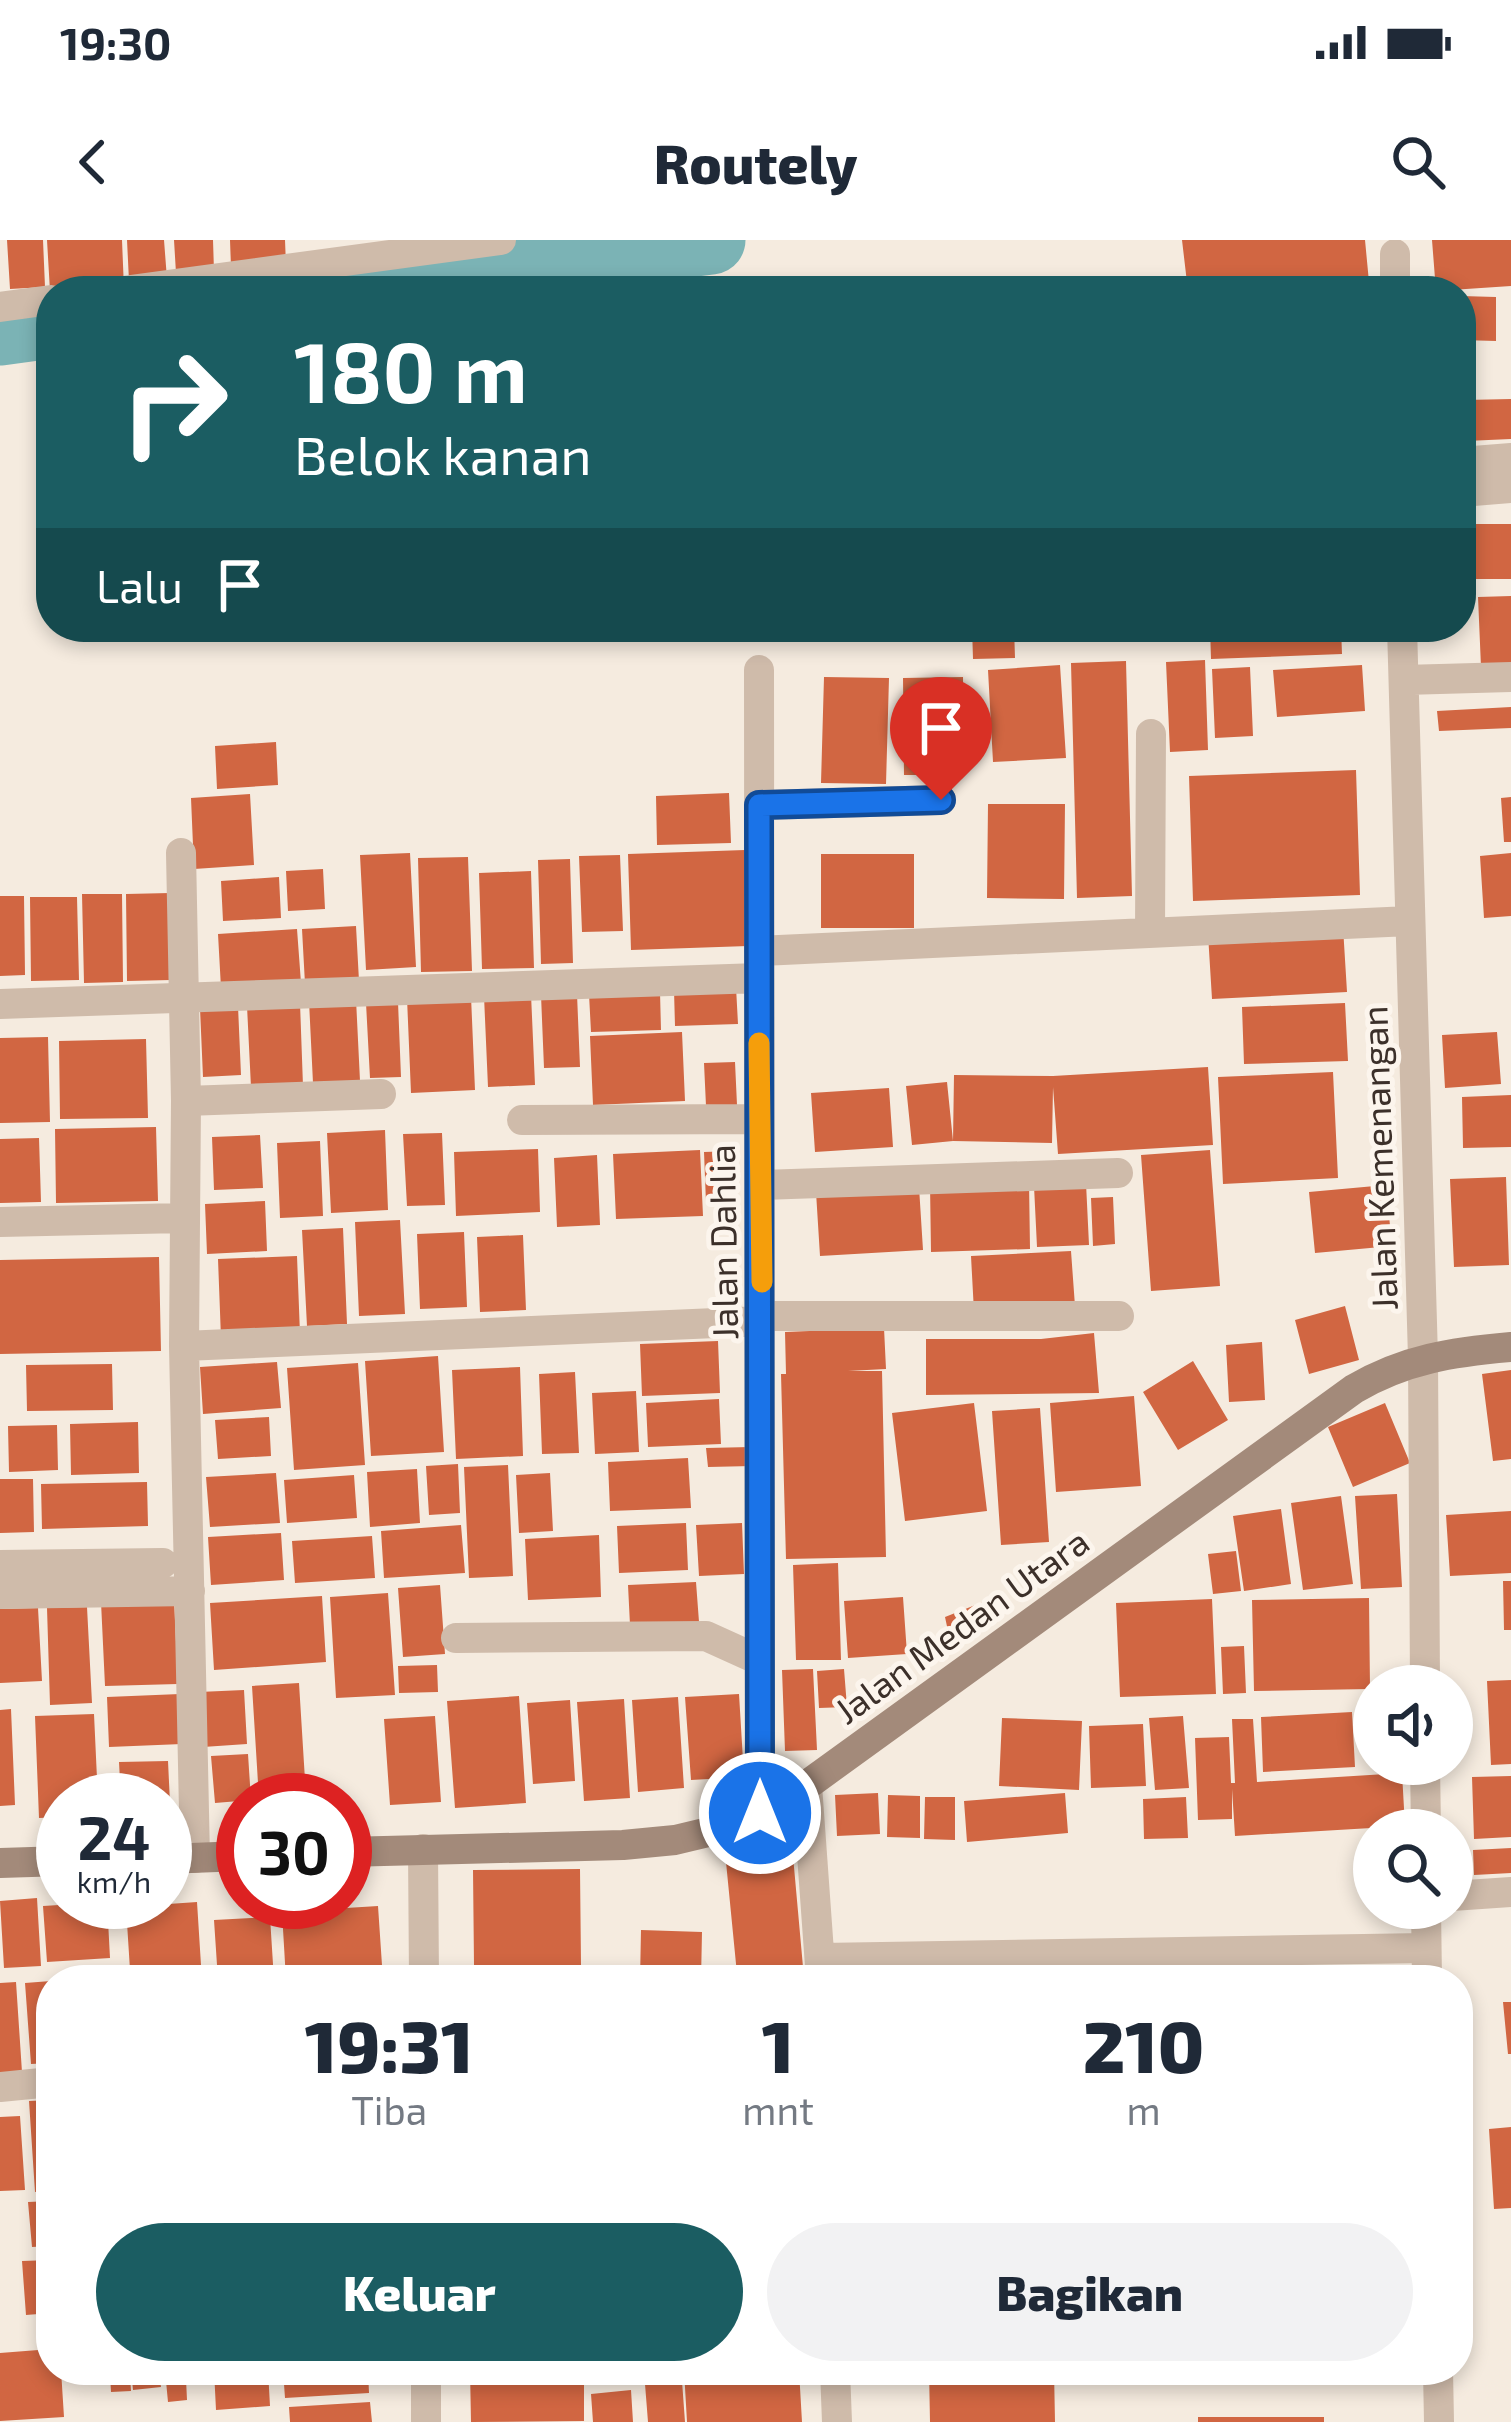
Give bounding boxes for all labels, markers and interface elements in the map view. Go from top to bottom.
text: 19:30 [60,15,171,69]
icon: back [60,129,126,195]
icon: search [1385,129,1451,195]
text: Routely [654,130,857,195]
text: 180 m [294,319,528,420]
icon: right [96,324,252,480]
text: Belok kanan [294,421,592,486]
icon: arrive [207,552,273,618]
text: Lalu [96,558,183,612]
pin [890,677,992,800]
icon: arrive [908,695,974,761]
street label: Jalan Kemenangan [1351,1005,1405,1311]
street label: Jalan Dahlia [699,1144,745,1340]
street label: Jalan Medan Utara [826,1518,1096,1732]
map controls [1353,1665,1473,1929]
button: sound [1353,1665,1473,1785]
position arrow [697,1750,823,1876]
speed limit sign: 30 [216,1773,372,1929]
text: 24 [77,1800,151,1872]
button: search [1353,1809,1473,1929]
text: km/h [77,1863,151,1899]
text: 19:31 [305,2001,473,2087]
text: 1 [762,2001,794,2087]
text: 210 [1083,2001,1204,2087]
text: Tiba [351,2086,427,2133]
text: mnt [742,2086,814,2133]
text: m [1126,2086,1161,2133]
button: Keluar [96,2223,743,2361]
button: Bagikan [767,2223,1413,2361]

